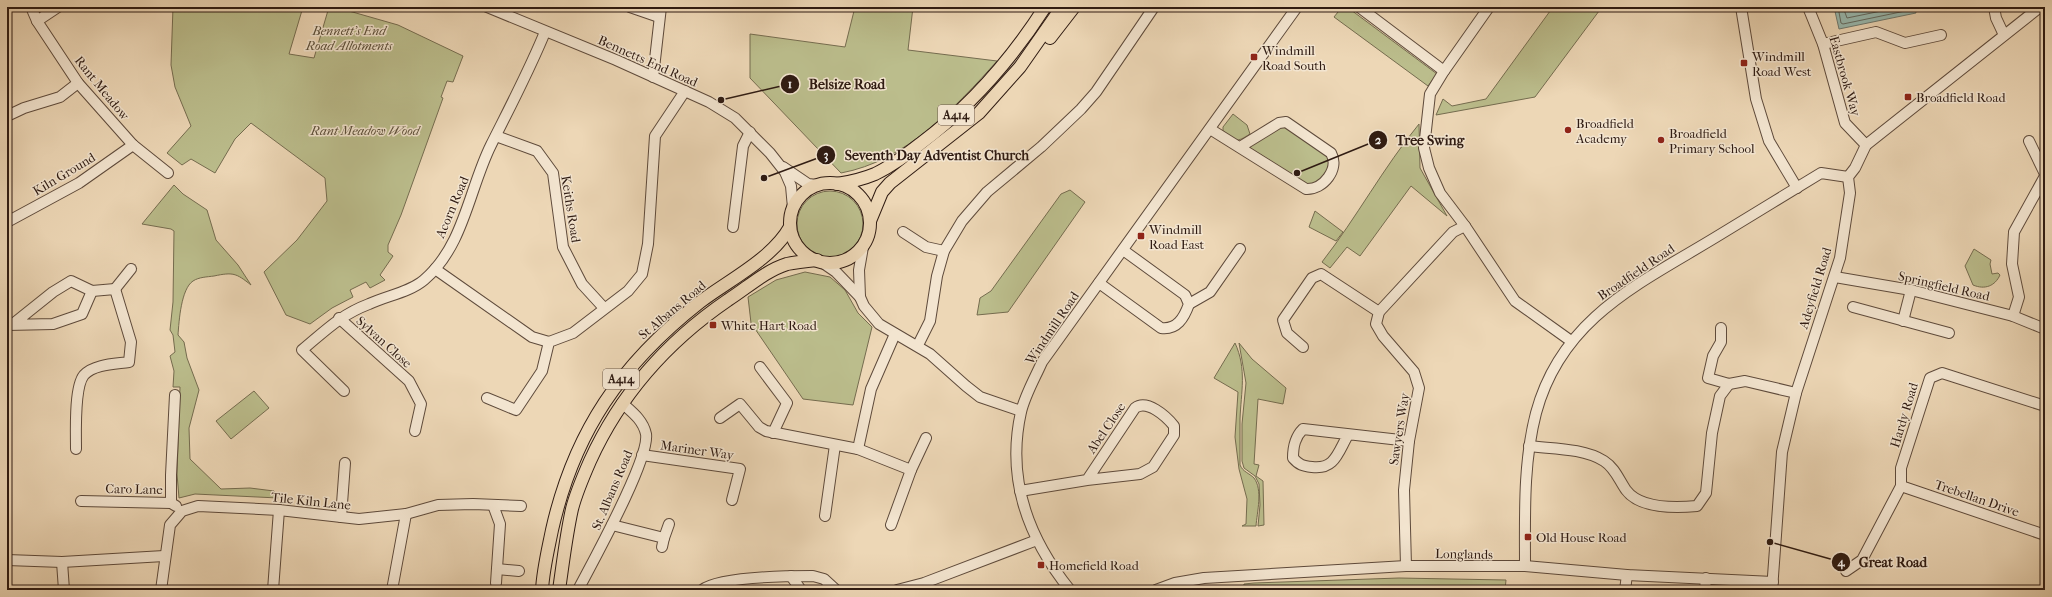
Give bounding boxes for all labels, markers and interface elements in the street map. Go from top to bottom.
park label: Bennett's End Road Allotments [305,23,393,53]
street label: Bennetts End Road [596,32,701,90]
street label: Eastbrook Way [1826,34,1864,119]
place label: Windmill Road South [1261,43,1327,73]
place label: Windmill Road West [1751,49,1812,79]
marker: Windmill Road South [1249,52,1259,62]
street label: Rant Meadow [72,53,132,123]
marker: Windmill Road West [1739,58,1749,68]
callout: Belsize Road [780,71,893,97]
text: Belsize Road [809,76,887,93]
text: 1 [788,77,792,91]
place label: Broadfield Road [1916,90,2006,105]
marker: Broadfield Road [1903,92,1913,102]
road number: A414 [938,105,974,125]
place label: Broadfield Academy [1575,116,1635,146]
park label: Rant Meadow Wood [310,123,422,138]
marker: Broadfield Academy [1563,125,1573,135]
place label: Broadfield Primary School [1669,126,1755,156]
callout: Tree Swing [1368,127,1472,153]
text: Tree Swing [1395,132,1465,149]
text: 2 [1375,133,1382,147]
marker: Broadfield Primary School [1656,135,1666,145]
callout: Seventh Day Adventist Church [816,142,1037,168]
text: Seventh Day Adventist Church [845,147,1030,164]
text: 3 [824,148,829,163]
street label: Kiln Ground [30,149,99,199]
street label: Acorn Road [432,173,472,241]
street label: Keiths Road [558,174,584,245]
place label: Windmill Road East [1148,222,1204,252]
marker: Windmill Road East [1136,231,1146,241]
street label: Broadfield Road [1595,240,1678,303]
street label: Adeyfield Road [1795,244,1835,332]
street label: Springfield Road [1897,268,1992,304]
street label: St Albans Road [635,277,709,342]
street label: Windmill Road [1022,288,1082,368]
street label: Sylvan Close [353,313,415,371]
place label: White Hart Road [720,318,818,333]
marker: White Hart Road [708,320,718,330]
road number: A414 [603,369,639,389]
street label: Hardy Road [1887,380,1921,449]
street label: Sawyers Way [1386,391,1412,466]
street label: Abel Close [1083,399,1129,457]
street label: Mariner Way [659,437,736,463]
street label: St. Albans Road [588,447,636,532]
street label: Trebellan Drive [1933,477,2022,520]
street label: Caro Lane [105,481,163,497]
street label: Tile Kiln Lane [270,489,352,513]
place label: Old House Road [1536,530,1627,545]
marker: Old House Road [1523,532,1533,542]
street label: Longlands [1435,546,1493,562]
callout: Great Road [1831,549,1935,575]
text: Great Road [1859,554,1929,571]
text: 4 [1836,555,1845,570]
place label: Homefield Road [1049,558,1140,573]
marker: Homefield Road [1036,560,1046,570]

